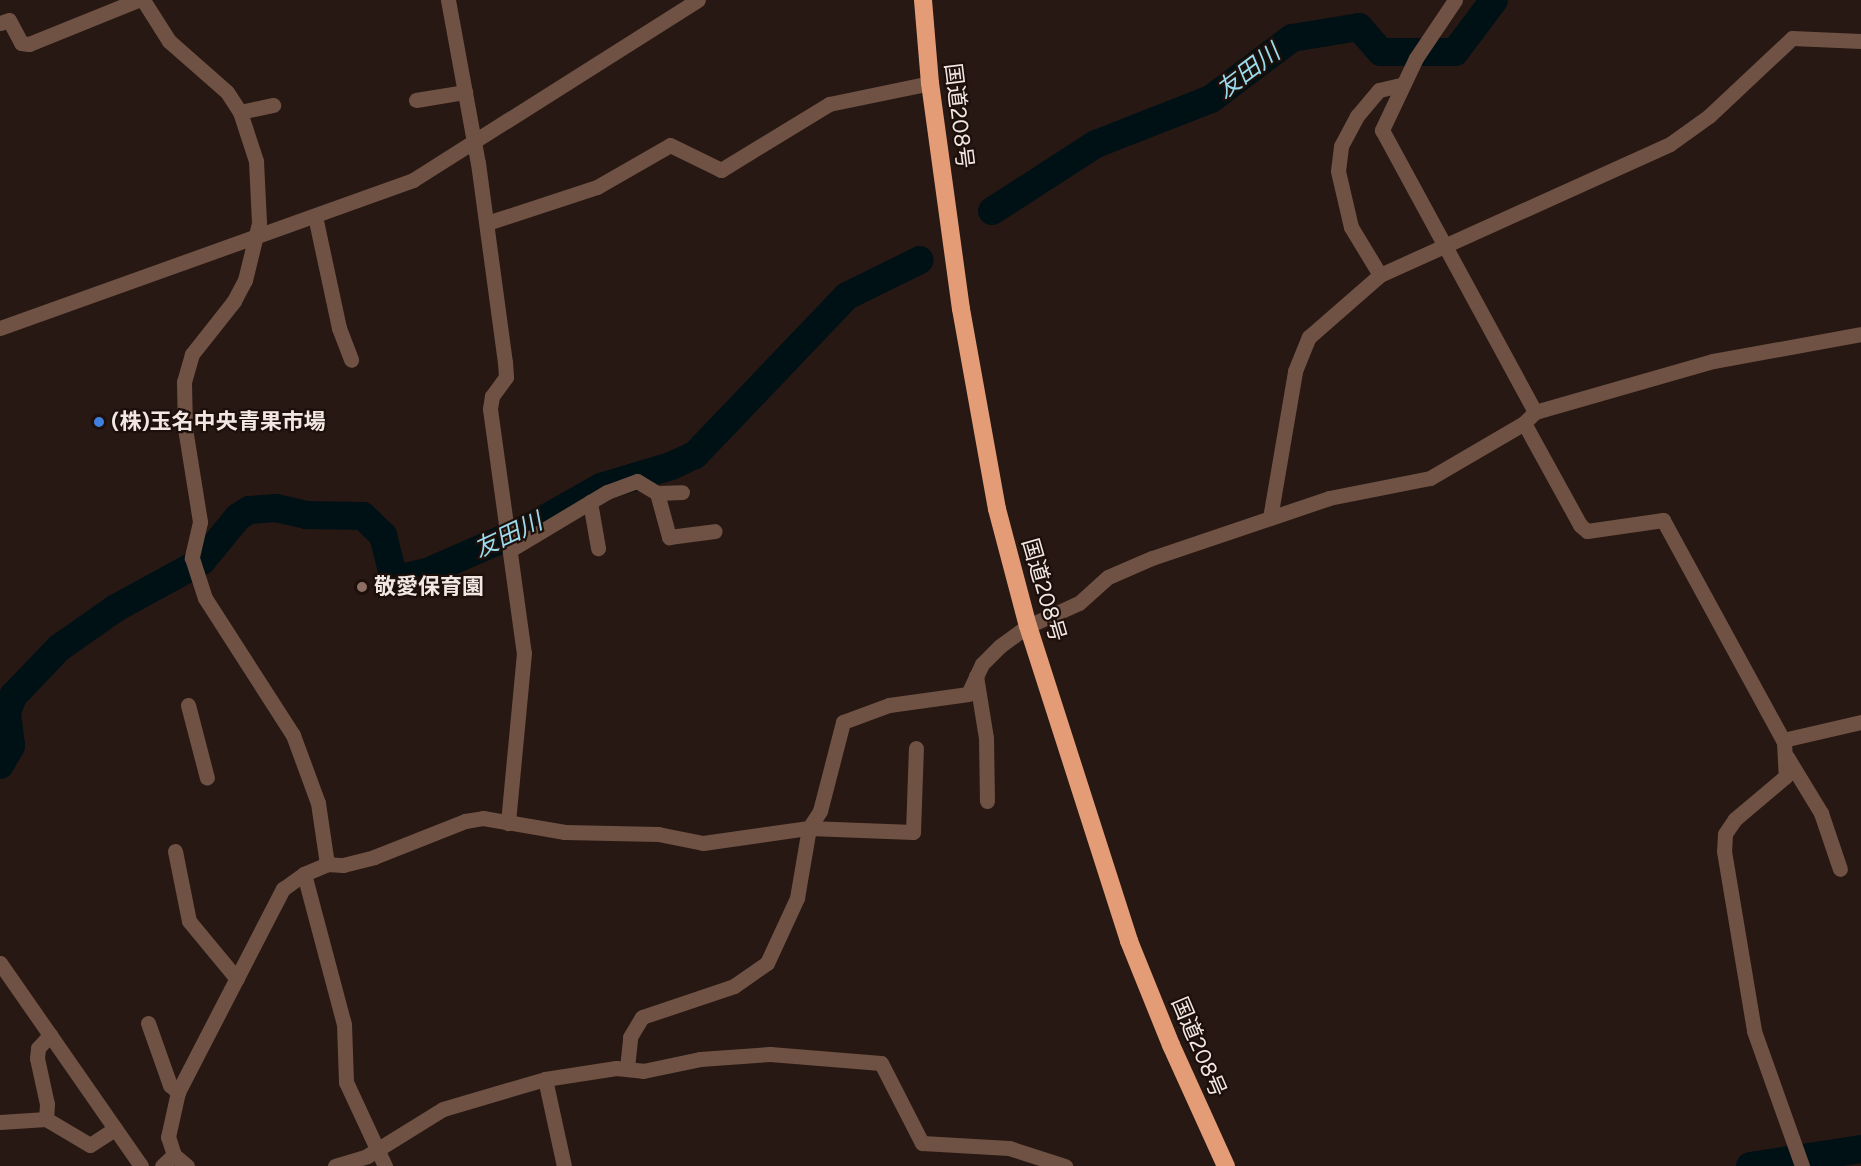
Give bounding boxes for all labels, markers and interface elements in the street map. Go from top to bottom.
water label: 友田川 [1211,38,1285,104]
street label: 国道208号 [939,62,979,170]
place label: (株)玉名中央青果市場 [111,409,326,435]
marker: (株)玉名中央青果市場 [92,415,106,429]
water label: 友田川 [469,507,547,563]
street label: 国道208号 [1017,535,1071,645]
place label: 敬愛保育園 [374,574,484,600]
marker: 敬愛保育園 [355,580,369,594]
street label: 国道208号 [1166,993,1232,1101]

